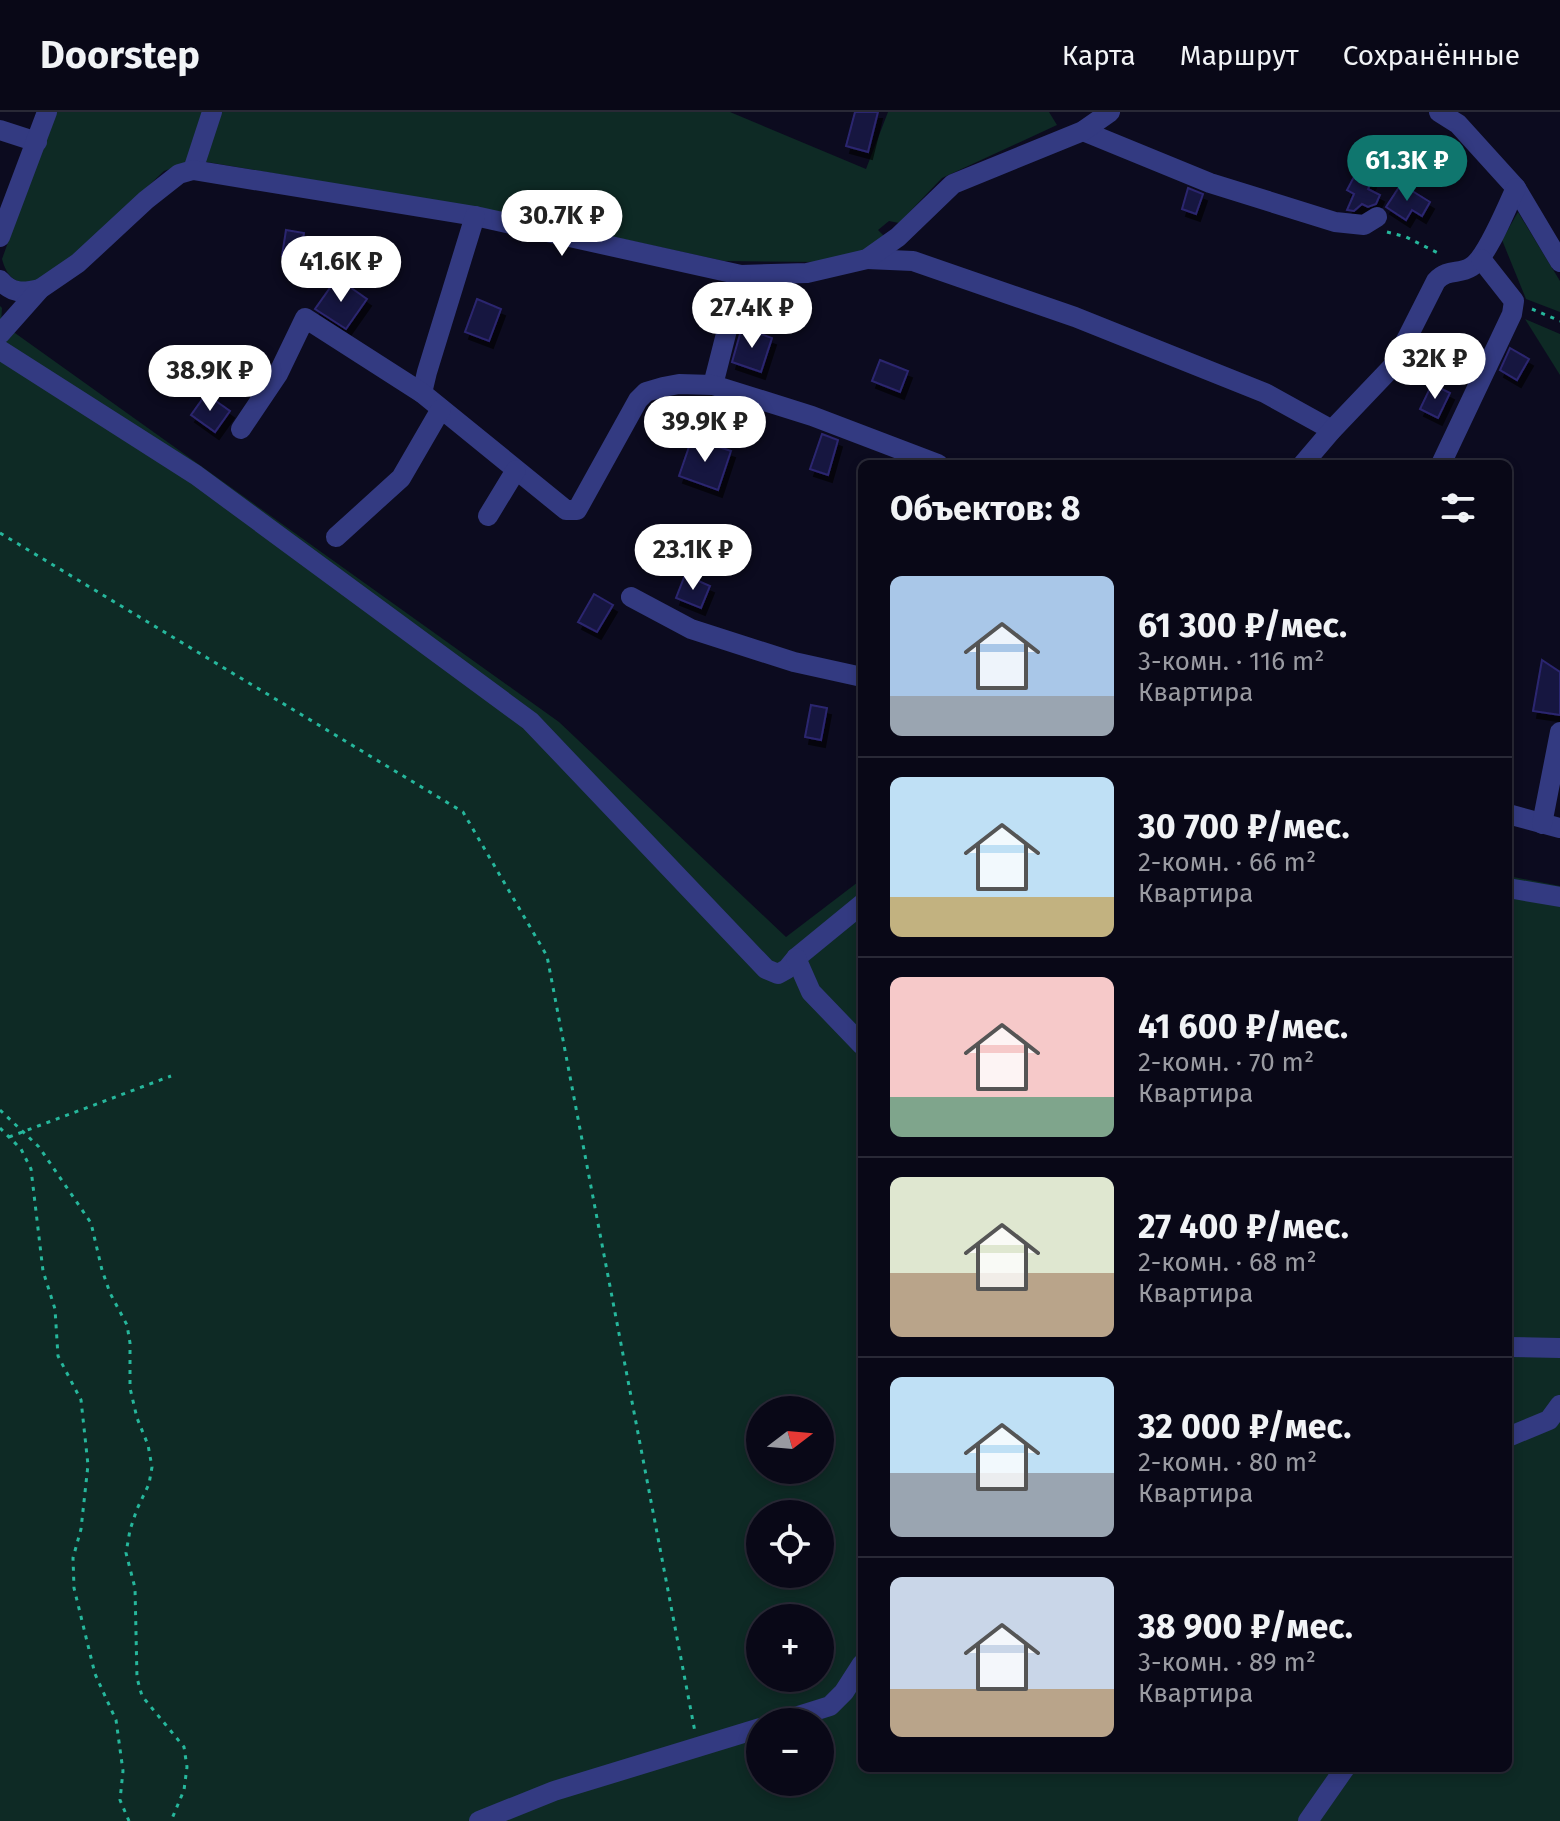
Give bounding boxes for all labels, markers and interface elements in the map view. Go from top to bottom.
text: Doorstep [40,32,200,78]
text: Карта [1062,39,1136,72]
text: Маршрут [1180,39,1299,72]
text: Сохранённые [1343,39,1520,72]
pin: 61.3K ₽ [1333,135,1481,203]
text: 61.3K ₽ [1365,145,1449,176]
pin: 30.7K ₽ [488,190,636,258]
text: 30.7K ₽ [519,200,605,231]
pin: 41.6K ₽ [267,236,415,304]
text: 41.6K ₽ [299,246,383,277]
pin: 27.4K ₽ [678,282,826,350]
text: 27.4K ₽ [710,292,794,323]
pin: 32K ₽ [1379,333,1491,401]
text: 32K ₽ [1403,343,1467,374]
pin: 38.9K ₽ [136,345,284,413]
text: 38.9K ₽ [167,355,253,386]
pin: 39.9K ₽ [631,396,779,464]
text: 39.9K ₽ [662,406,748,437]
icon: filters [1436,486,1480,530]
text: Объектов: 8 [890,488,1080,529]
pin: 23.1K ₽ [619,524,767,592]
text: 23.1K ₽ [653,534,733,565]
text: 61 300 ₽/мес. [1138,605,1347,646]
icon: home [954,608,1050,704]
text: 3-комн. · 116 m² [1138,646,1324,677]
text: Квартира [1138,677,1253,708]
text: 30 700 ₽/мес. [1138,806,1350,847]
icon: home [954,809,1050,905]
text: 2-комн. · 66 m² [1138,847,1316,878]
text: Квартира [1138,878,1253,909]
text: 41 600 ₽/мес. [1138,1006,1348,1047]
icon: home [954,1009,1050,1105]
text: 2-комн. · 70 m² [1138,1047,1314,1078]
text: Квартира [1138,1078,1253,1109]
text: 27 400 ₽/мес. [1138,1206,1349,1247]
icon: home [954,1209,1050,1305]
text: 2-комн. · 68 m² [1138,1247,1317,1278]
text: Квартира [1138,1278,1253,1309]
north arrow [746,1396,834,1484]
map controls [746,1396,834,1796]
text: 32 000 ₽/мес. [1138,1406,1351,1447]
icon: home [954,1409,1050,1505]
text: 2-комн. · 80 m² [1138,1447,1317,1478]
text: Квартира [1138,1478,1253,1509]
button: locate [746,1500,834,1588]
button: + [746,1604,834,1692]
text: 38 900 ₽/мес. [1138,1606,1353,1647]
icon: home [954,1609,1050,1705]
text: 3-комн. · 89 m² [1138,1647,1316,1678]
text: Квартира [1138,1678,1253,1709]
button: − [746,1708,834,1796]

